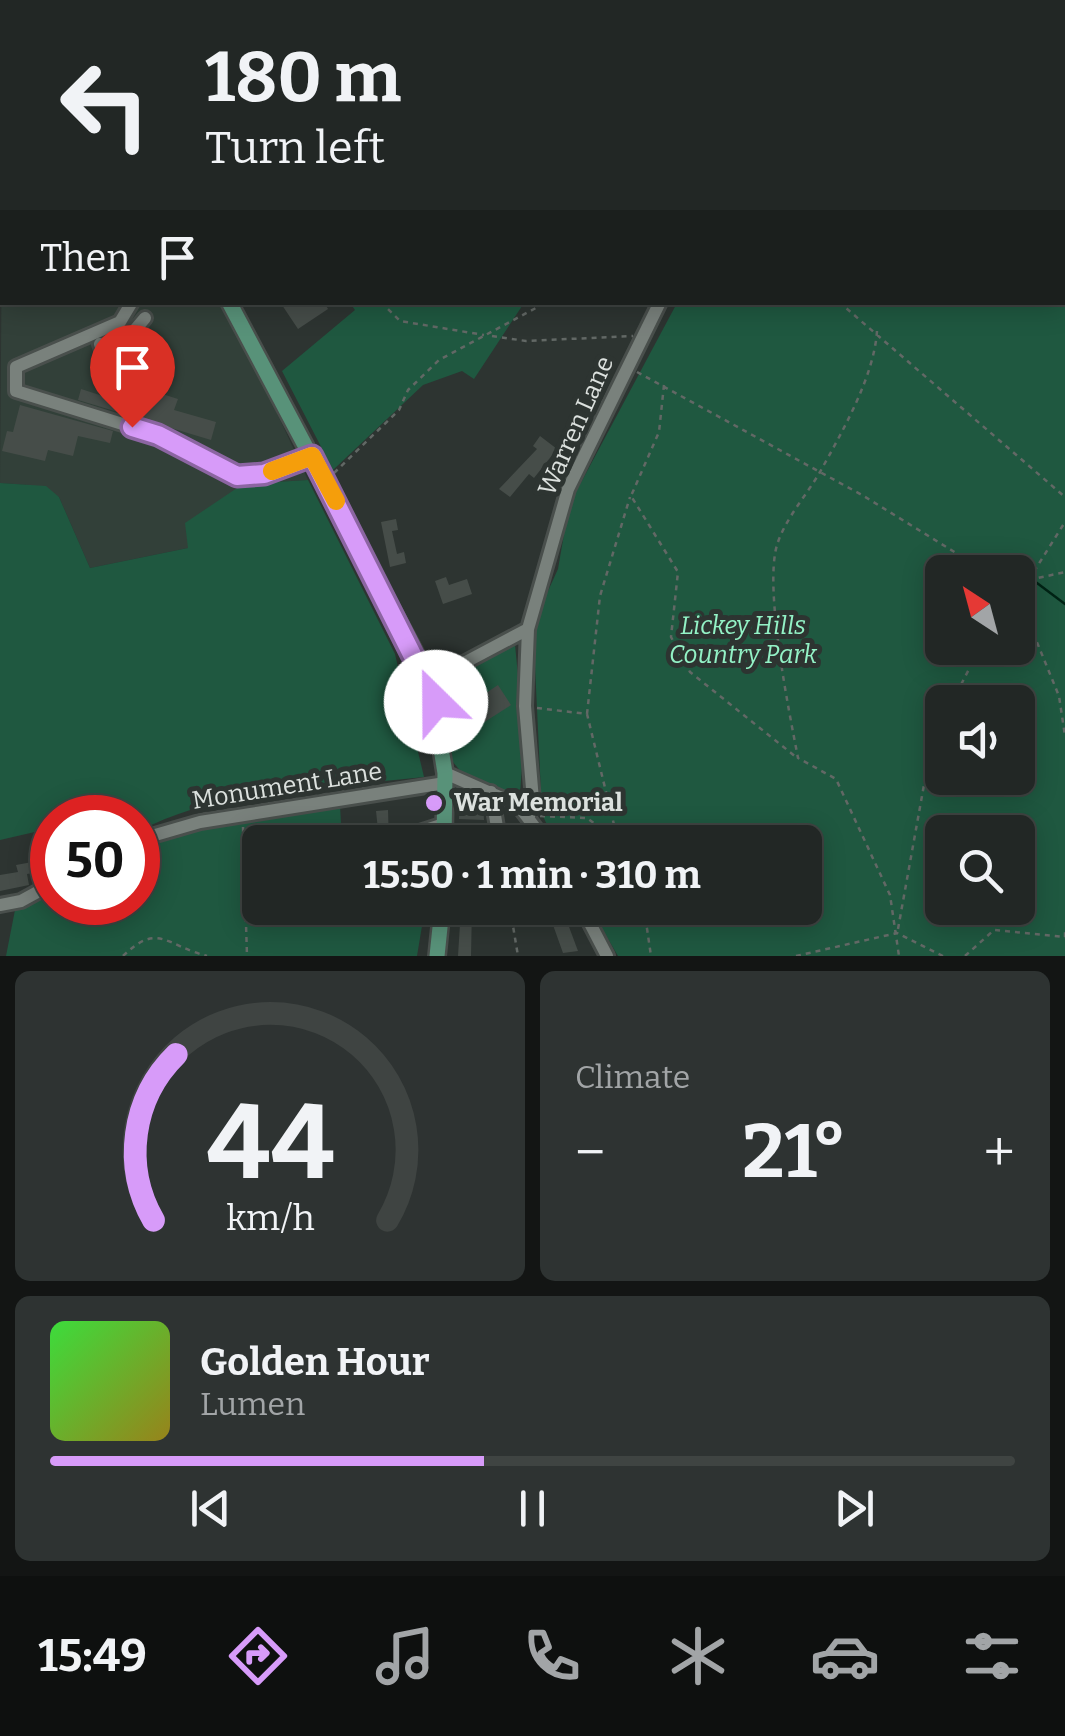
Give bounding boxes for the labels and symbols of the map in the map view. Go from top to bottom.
pin [90,325,175,428]
street label: Warren Lane [532,352,620,500]
north arrow [925,555,1035,665]
park label: Lickey Hills Country Park [669,611,817,670]
position arrow [384,650,488,754]
street label: Monument Lane [190,756,384,816]
place label: War Memorial [454,788,623,818]
marker: War Memorial [423,792,445,814]
speed limit sign: 50 [30,795,160,925]

